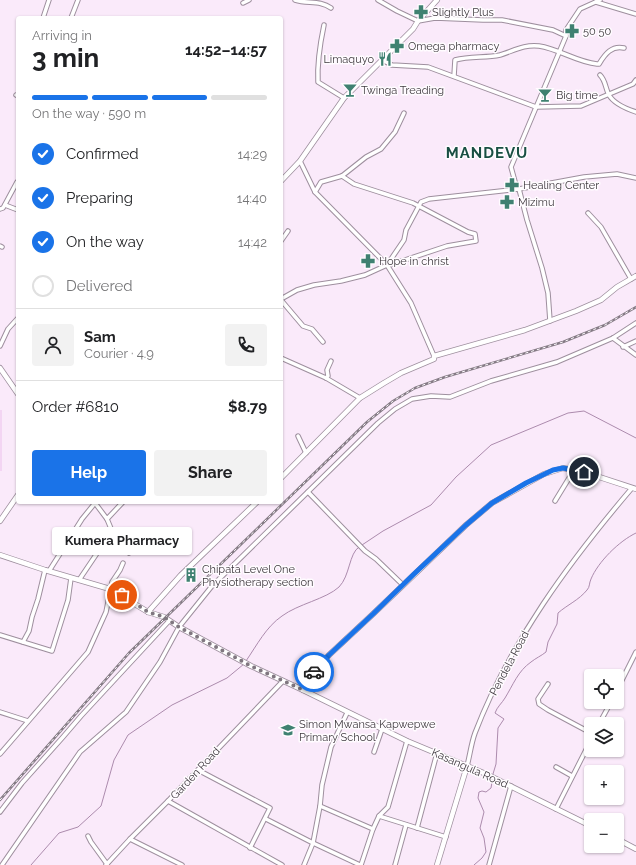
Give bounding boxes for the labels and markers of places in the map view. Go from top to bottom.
pharmacy icon: Slightly Plus [413,4,429,20]
place label: Slightly Plus [432,6,494,19]
pharmacy icon: 50 50 [564,23,580,39]
place label: 50 50 [583,25,612,38]
pharmacy icon: Omega pharmacy [389,38,405,54]
place label: Omega pharmacy [408,40,499,53]
restaurant icon: Limaquyo [377,51,393,67]
place label: Limaquyo [323,53,374,66]
bar icon: Twinga Treading [342,82,358,98]
place label: Twinga Treading [361,84,444,97]
bar icon: Big time [537,87,553,103]
place label: Big time [556,89,599,102]
pharmacy icon: Healing Center [504,177,520,193]
place label: Healing Center [523,179,599,192]
pharmacy icon: Mizimu [499,194,515,210]
place label: Mizimu [518,196,555,209]
pharmacy icon: Hope in christ [360,253,376,269]
place label: Hope in christ [379,255,449,268]
pin [567,455,601,489]
callout: Kumera Pharmacy [52,527,192,555]
place label: Chipata Level One Physiotherapy section [202,563,313,589]
building icon: Chipata Level One Physiotherapy section [183,567,199,583]
pin [105,578,139,612]
place label: Simon Mwansa Kapwepwe Primary School [299,718,436,744]
school or university icon: Simon Mwansa Kapwepwe Primary School [280,722,296,738]

